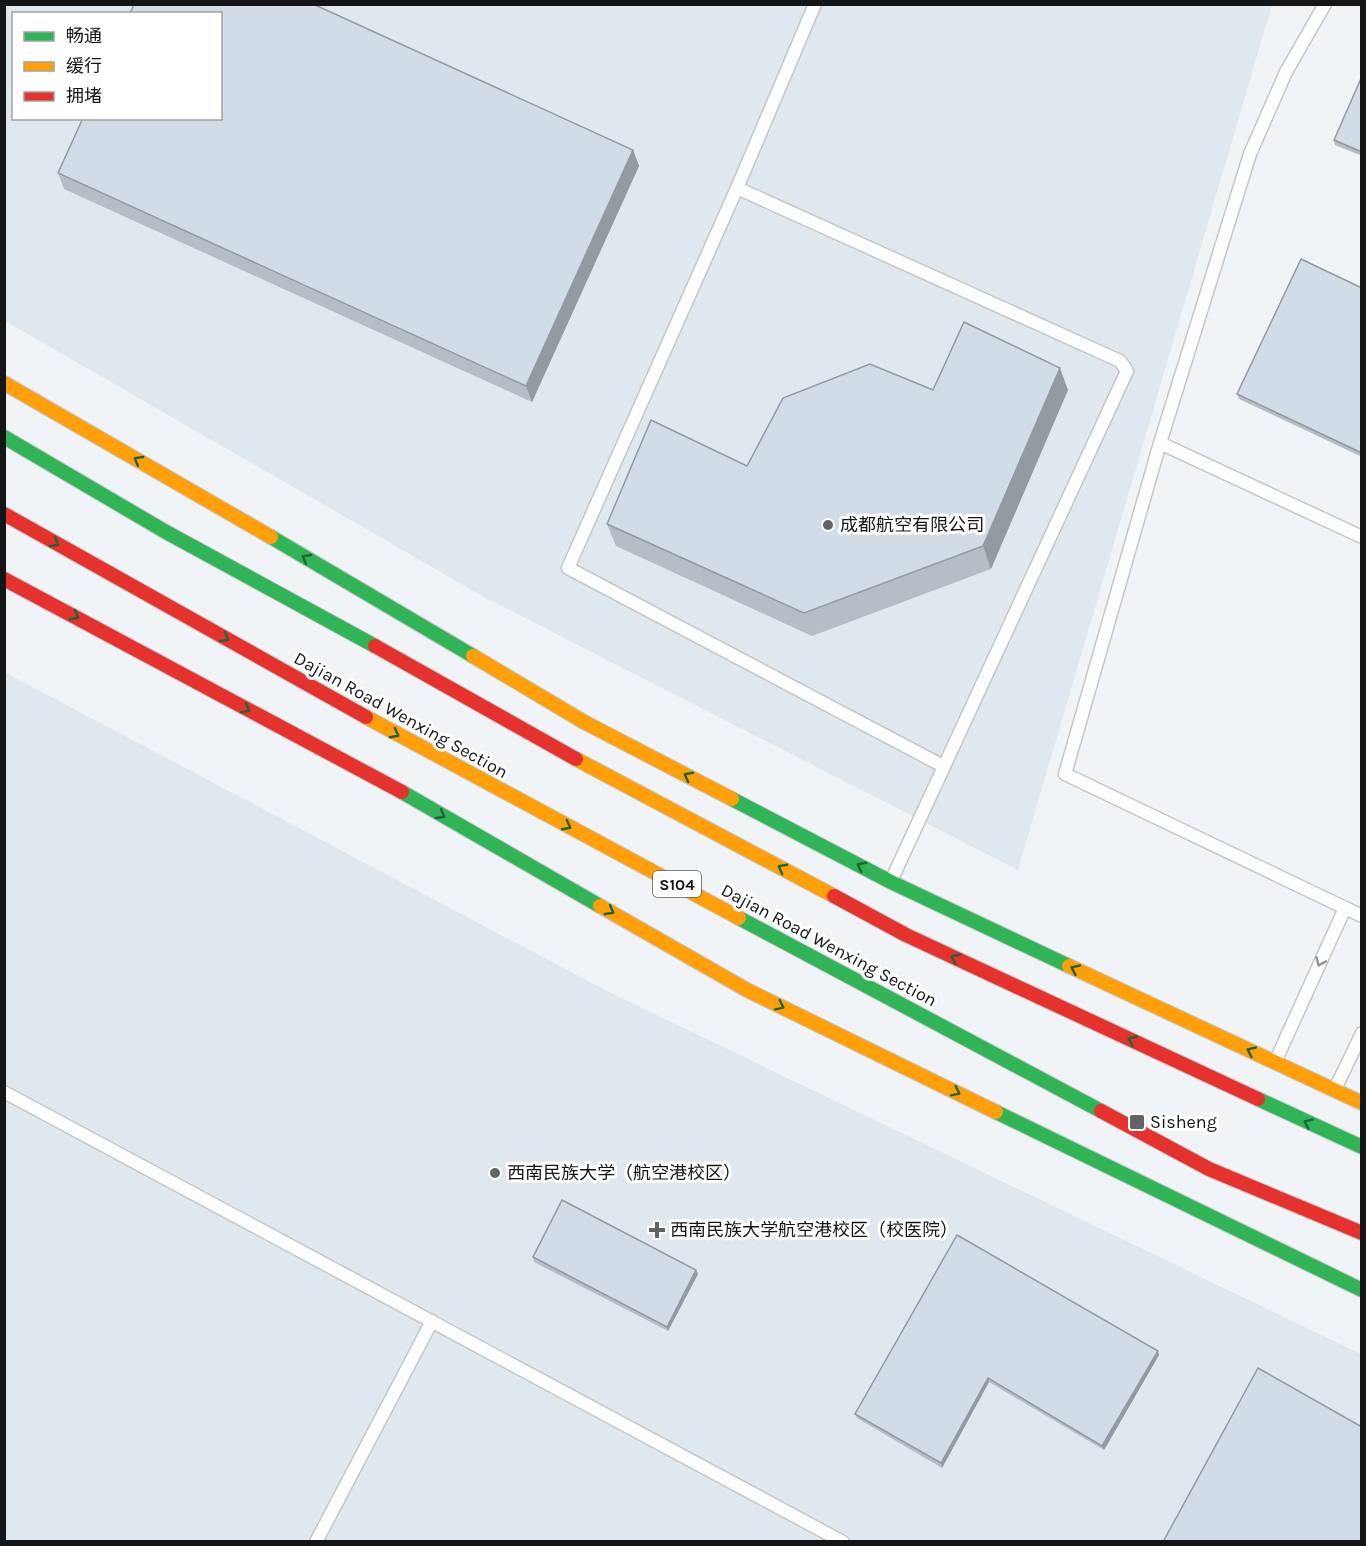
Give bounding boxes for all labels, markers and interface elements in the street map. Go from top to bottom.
legend [12,12,222,120]
text: 畅通 [66,25,102,47]
text: 缓行 [66,55,102,77]
text: 拥堵 [66,85,102,107]
one-way arrow [134,456,144,468]
place label: 成都航空有限公司 [840,514,984,536]
marker: 成都航空有限公司 [821,518,835,532]
one-way arrow [49,536,59,547]
one-way arrow [302,554,312,565]
one-way arrow [68,609,79,620]
one-way arrow [219,631,229,643]
street label: Dajian Road Wenxing Section [290,647,512,783]
one-way arrow [240,701,251,713]
one-way arrow [389,727,400,738]
one-way arrow [684,772,694,783]
one-way arrow [435,807,445,819]
one-way arrow [561,819,572,830]
one-way arrow [857,862,867,873]
one-way arrow [778,864,788,875]
road number: S104 [653,871,701,897]
street label: Dajian Road Wenxing Section [717,879,941,1011]
one-way arrow [604,904,614,916]
one-way arrow [951,953,962,965]
one-way arrow [1316,955,1328,966]
one-way arrow [1070,965,1081,977]
one-way arrow [774,999,785,1010]
one-way arrow [1127,1036,1138,1048]
one-way arrow [1247,1047,1258,1059]
one-way arrow [949,1084,960,1096]
place label: Sisheng [1150,1111,1217,1133]
marker: Sisheng [1128,1113,1146,1131]
one-way arrow [1304,1118,1315,1130]
place label: 西南民族大学（航空港校区） [507,1162,741,1184]
marker: 西南民族大学（航空港校区） [488,1166,502,1180]
place label: 西南民族大学航空港校区（校医院） [670,1219,958,1241]
marker: 西南民族大学航空港校区（校医院） [648,1221,666,1239]

